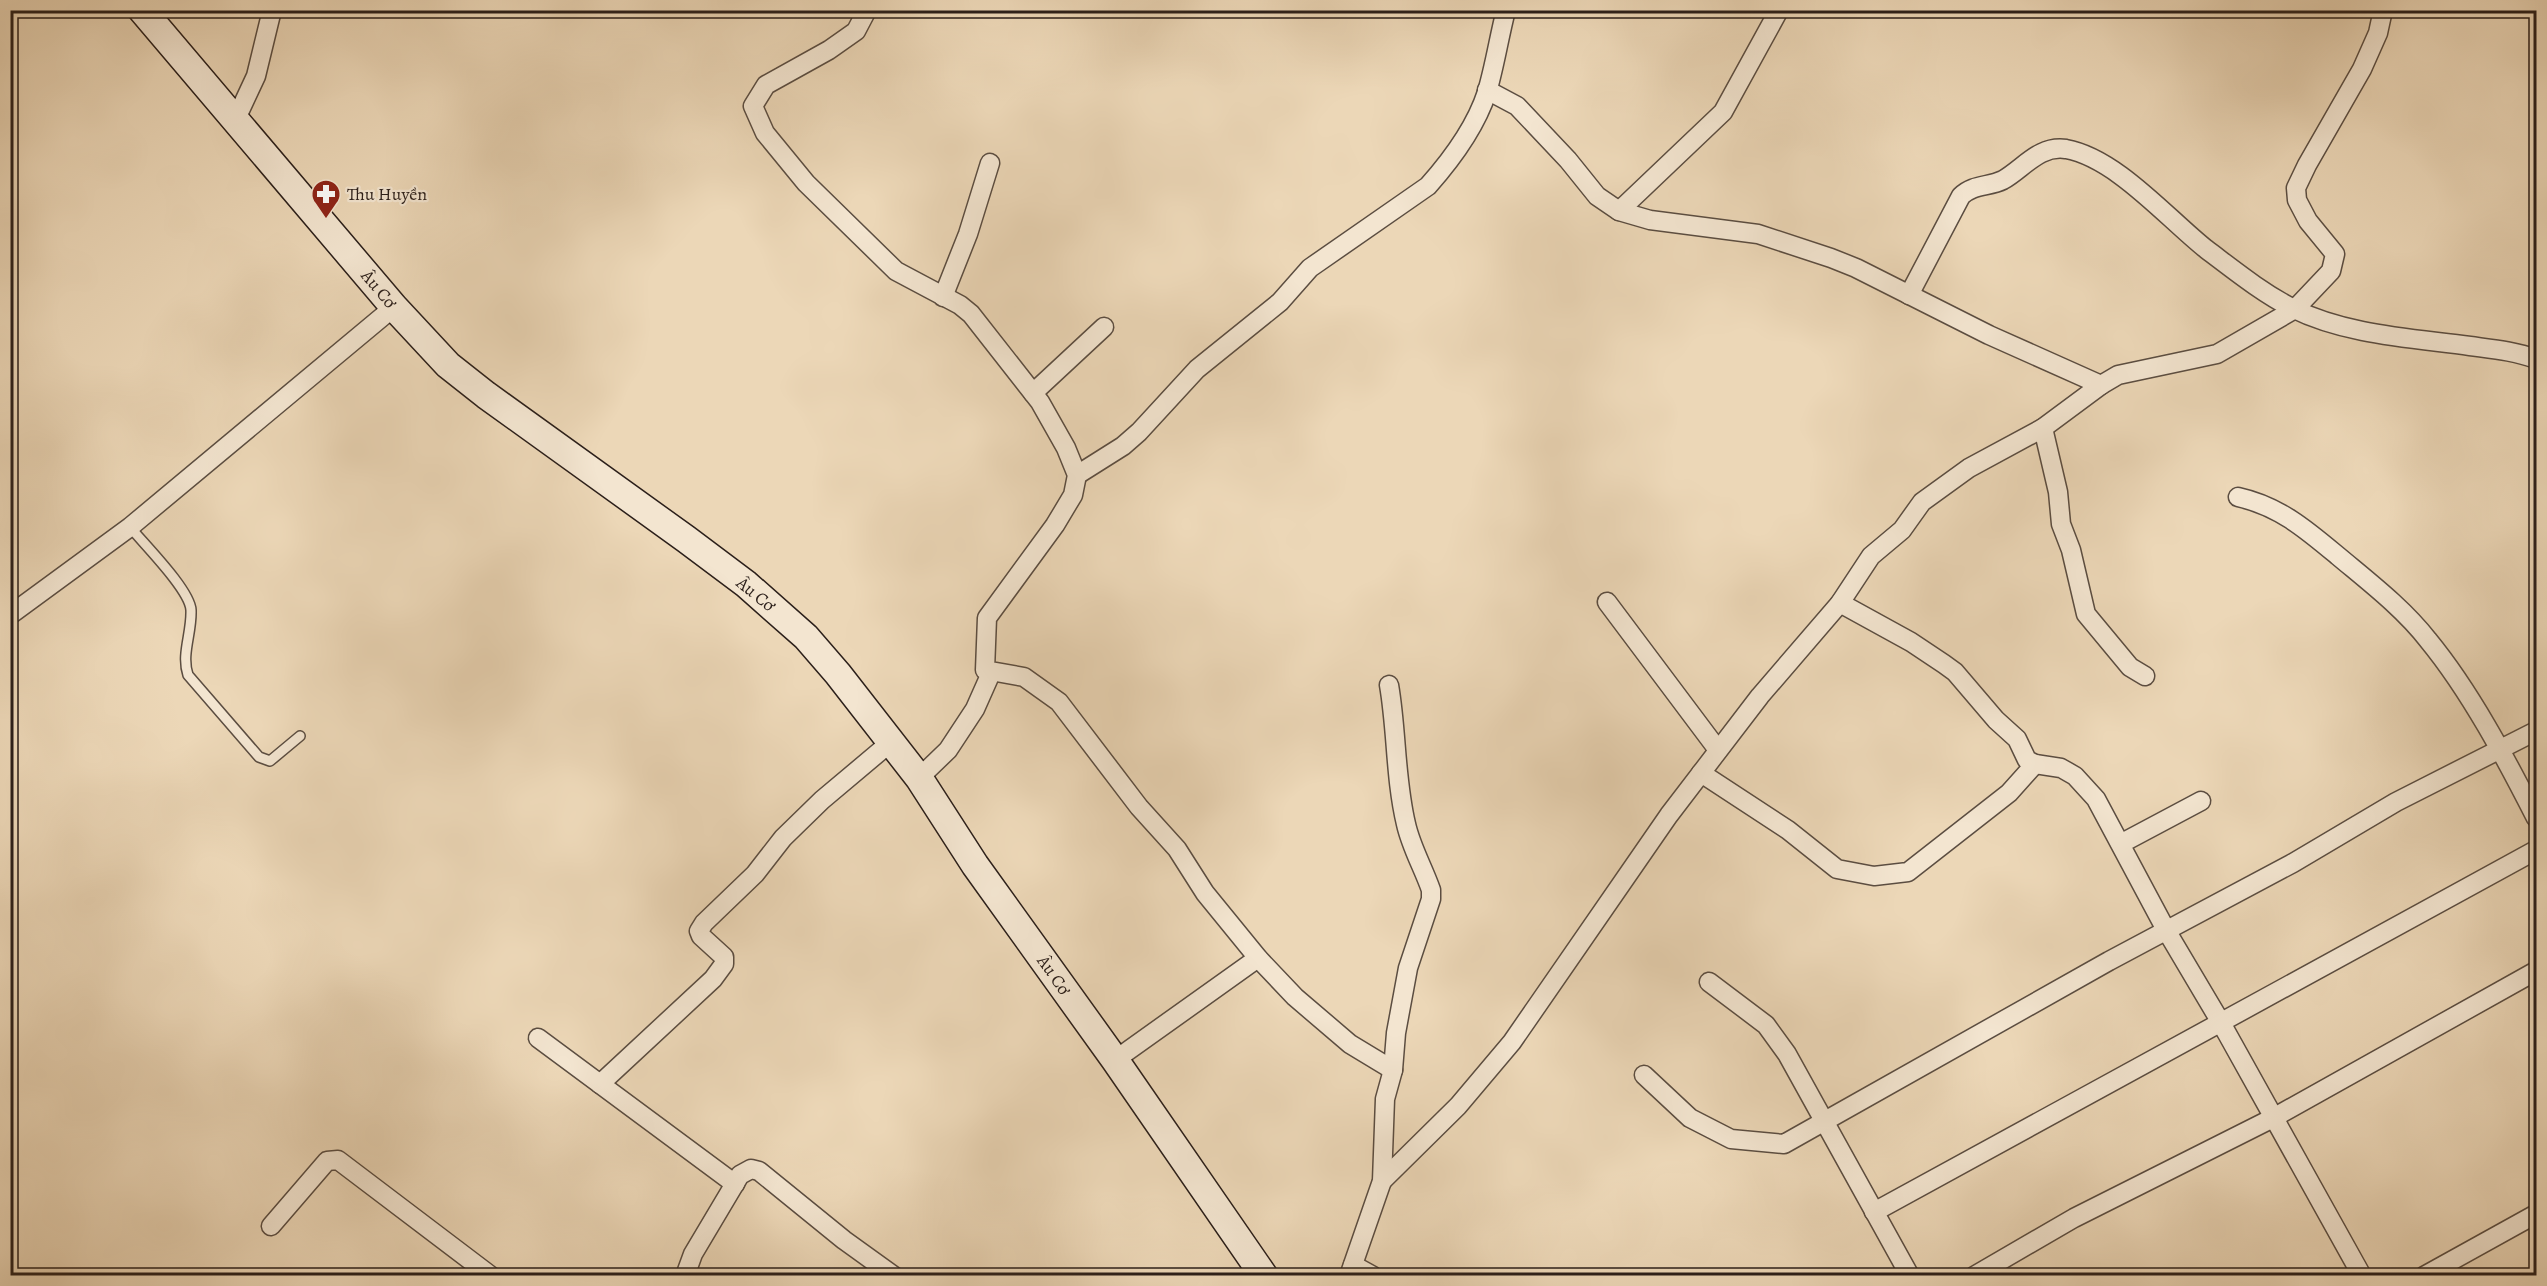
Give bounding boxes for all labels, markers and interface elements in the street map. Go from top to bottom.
pharmacy icon: Thu Huyền [310,178,342,220]
place label: Thu Huyền [347,182,427,206]
street label: Âu Cơ [355,264,403,314]
street label: Âu Cơ [731,570,781,617]
street label: Âu Cơ [1031,949,1077,1000]

